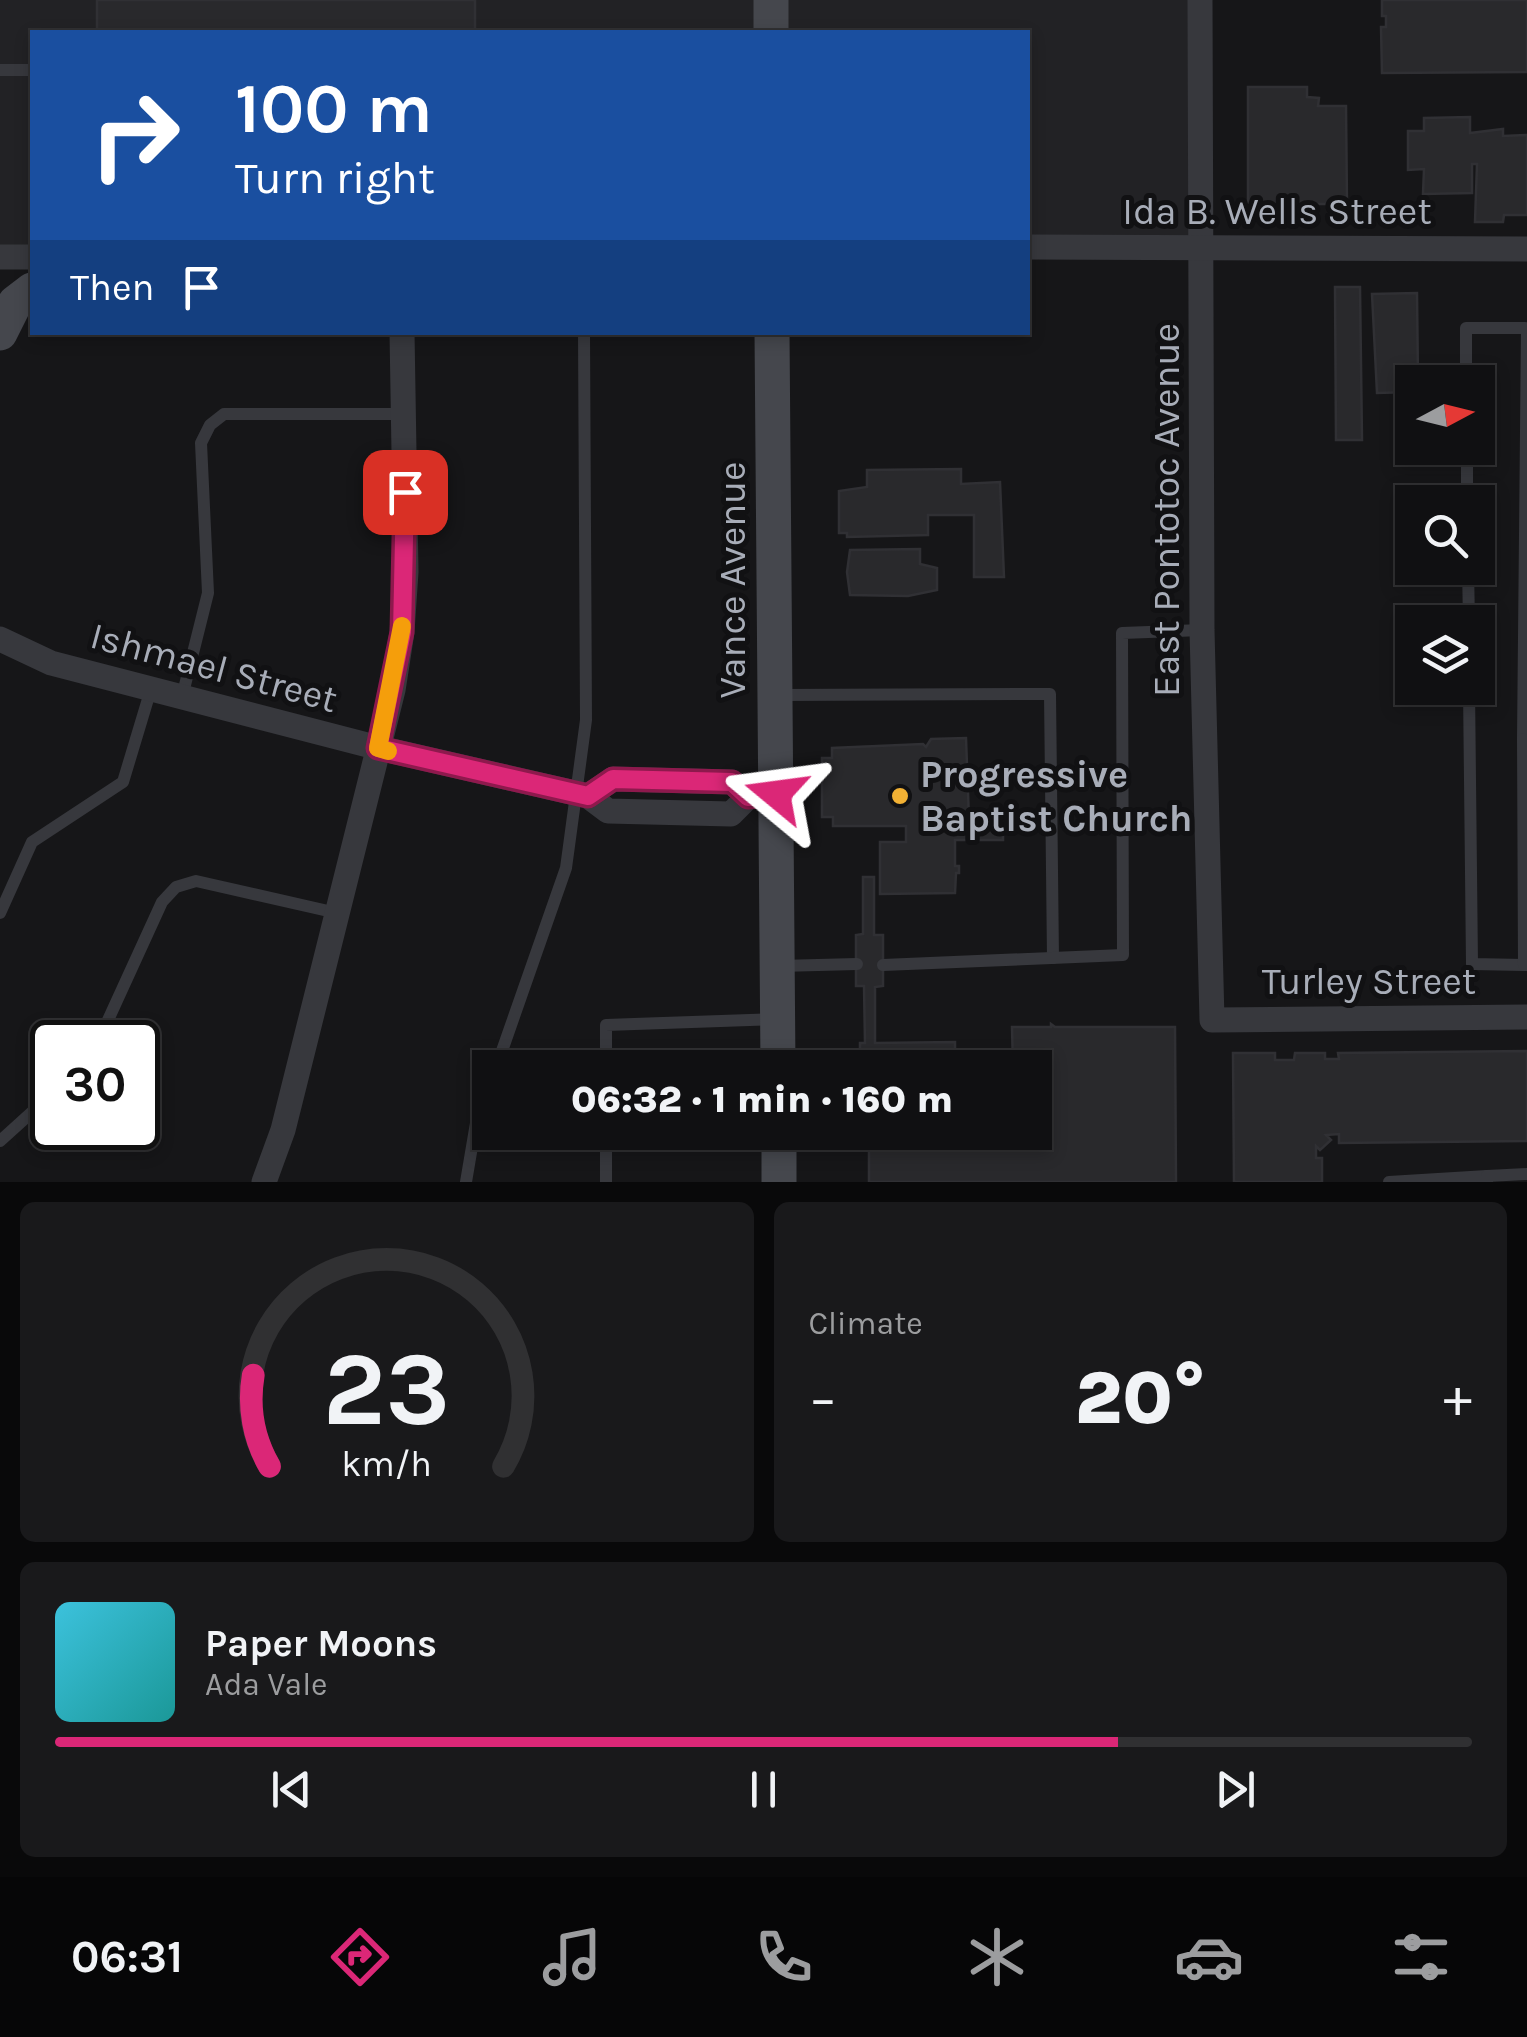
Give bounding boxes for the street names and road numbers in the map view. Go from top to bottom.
street label: Ida B. Wells Street [1122,189,1432,234]
street label: East Pontotoc Avenue [1144,323,1189,697]
street label: Vance Avenue [710,461,755,699]
street label: Ishmael Street [86,613,342,722]
street label: Turley Street [1262,959,1476,1004]

